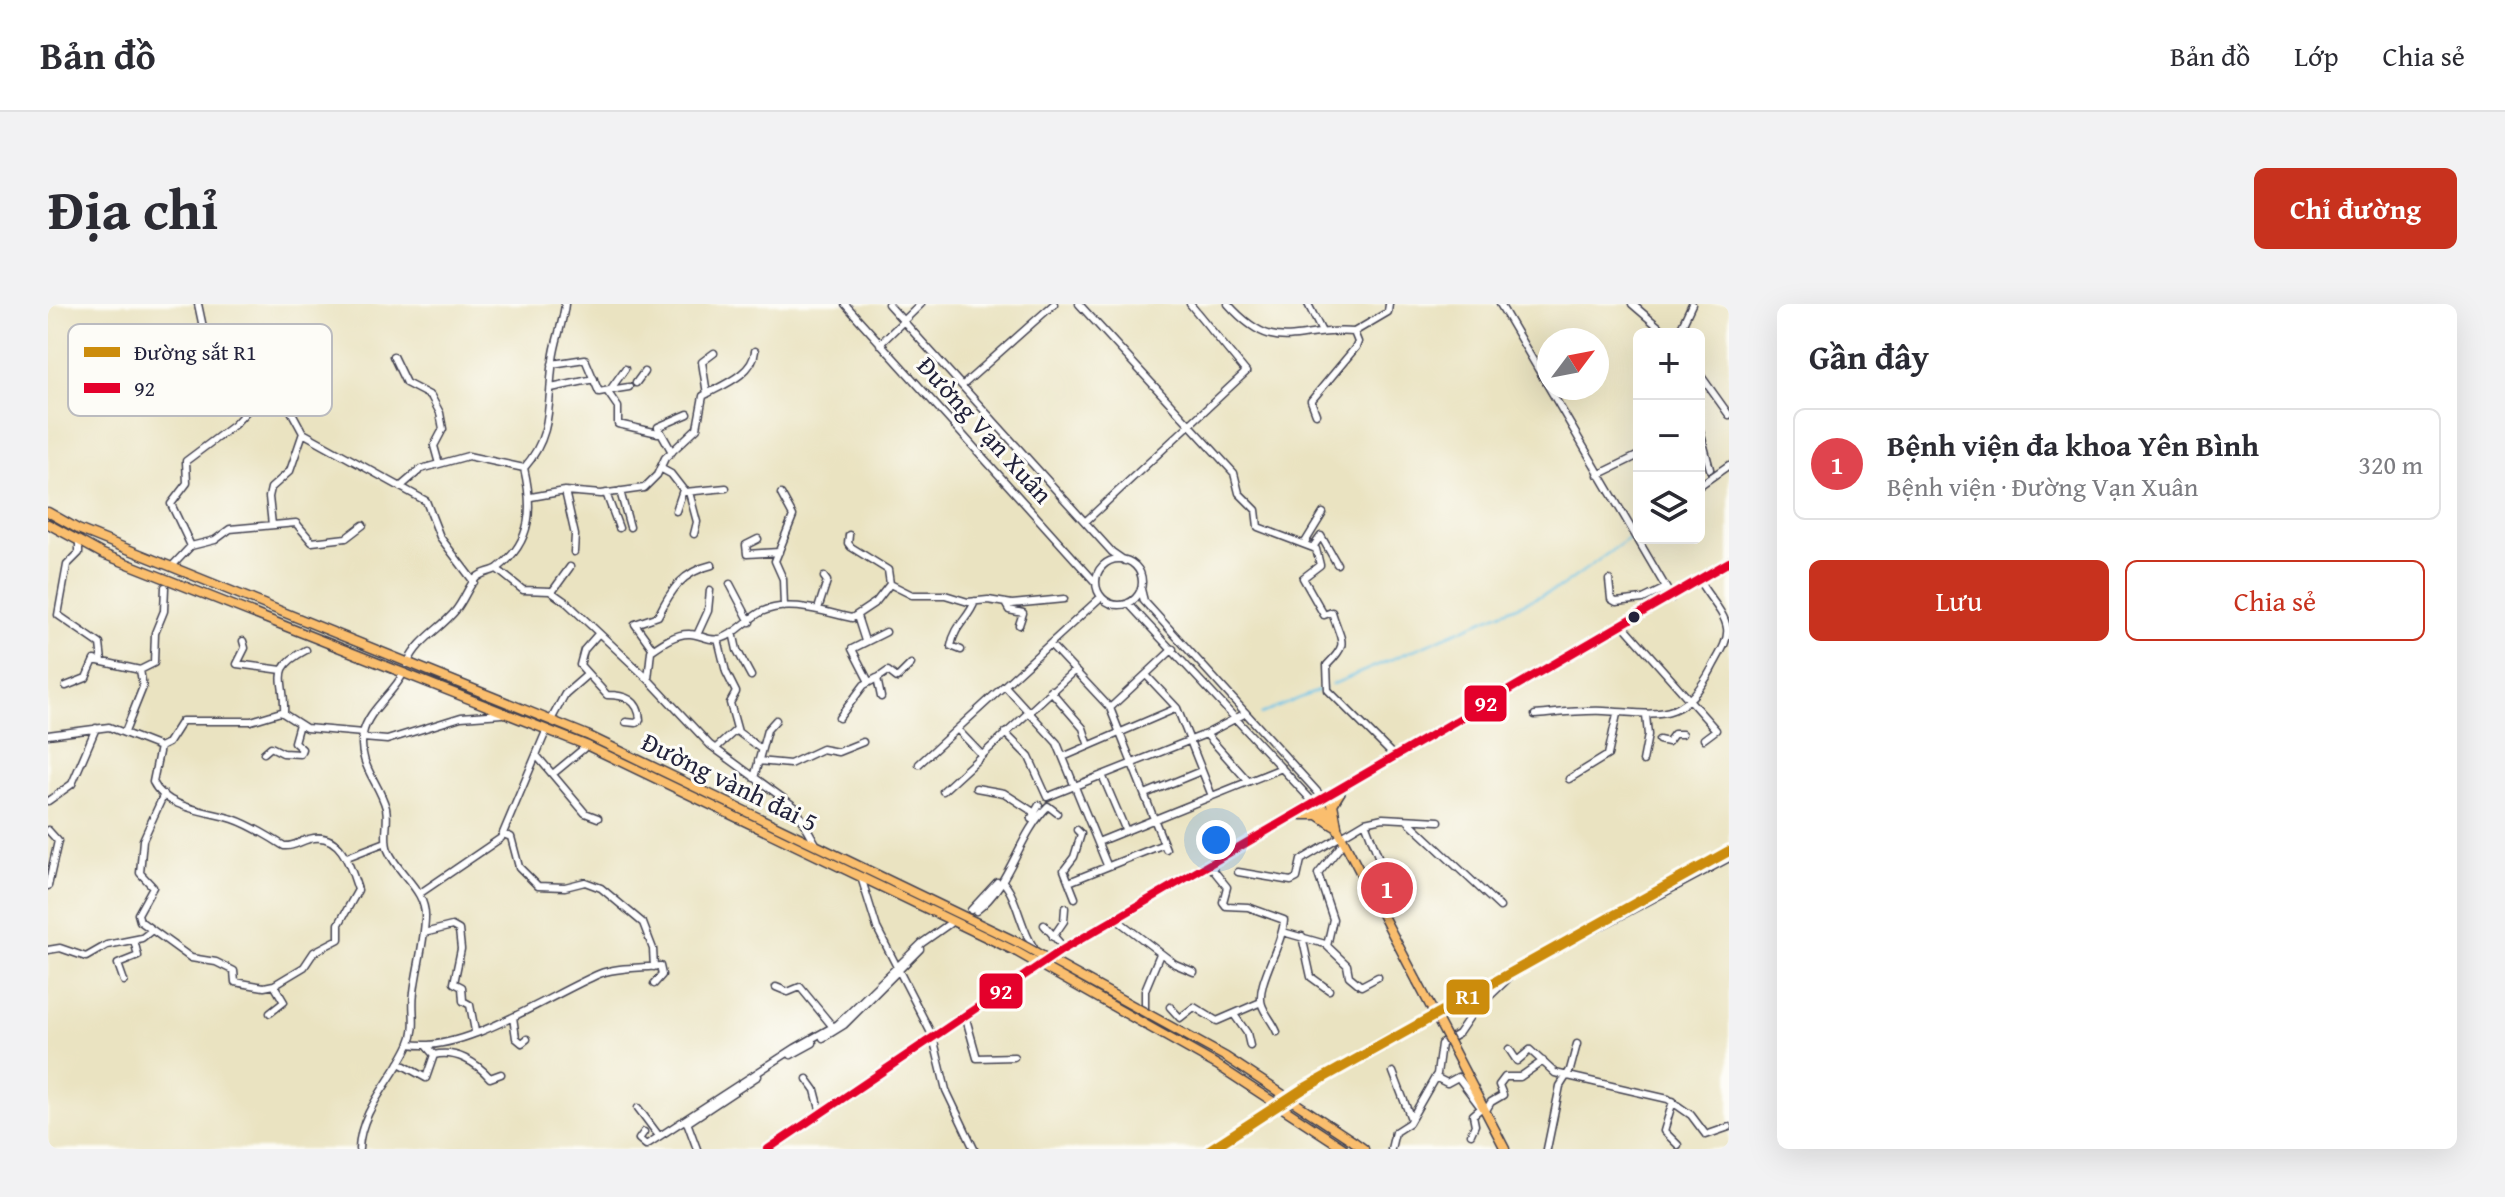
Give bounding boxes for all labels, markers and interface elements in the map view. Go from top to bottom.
text: Bản đồ [40,27,156,83]
text: Bản đồ [2170,35,2250,76]
text: Lớp [2294,35,2339,76]
text: Chia sẻ [2383,35,2465,76]
text: Địa chỉ [48,167,218,250]
button: Chỉ đường [2254,168,2457,249]
legend [68,324,332,416]
north arrow [1537,328,1609,400]
map controls [1633,328,1705,544]
button: + [1633,328,1705,400]
text: Gần đây [1809,332,1929,381]
text: Đường sắt R1 [134,336,257,368]
street label: Đường Vạn Xuân [908,347,1063,512]
text: 92 [134,372,155,404]
button: − [1633,400,1705,472]
text: Bệnh viện đa khoa Yên Bình [1887,423,2259,467]
text: 1 [1830,445,1844,484]
text: 320 m [2358,445,2423,484]
text: Bệnh viện · Đường Vạn Xuân [1887,467,2198,506]
button: layers [1633,472,1705,544]
button: Lưu [1809,560,2109,641]
button: Chia sẻ [2125,560,2425,641]
unlabelled marker [1626,609,1642,625]
line badge: 92 [1463,684,1508,723]
text: 92 [1475,687,1497,719]
street label: Đường vành đai 5 [635,722,825,841]
your location [1196,820,1236,860]
pin: 1 [1361,858,1413,918]
line badge: 92 [978,972,1024,1010]
text: 92 [990,975,1012,1007]
line badge: R1 [1445,978,1491,1016]
text: R1 [1455,980,1481,1012]

